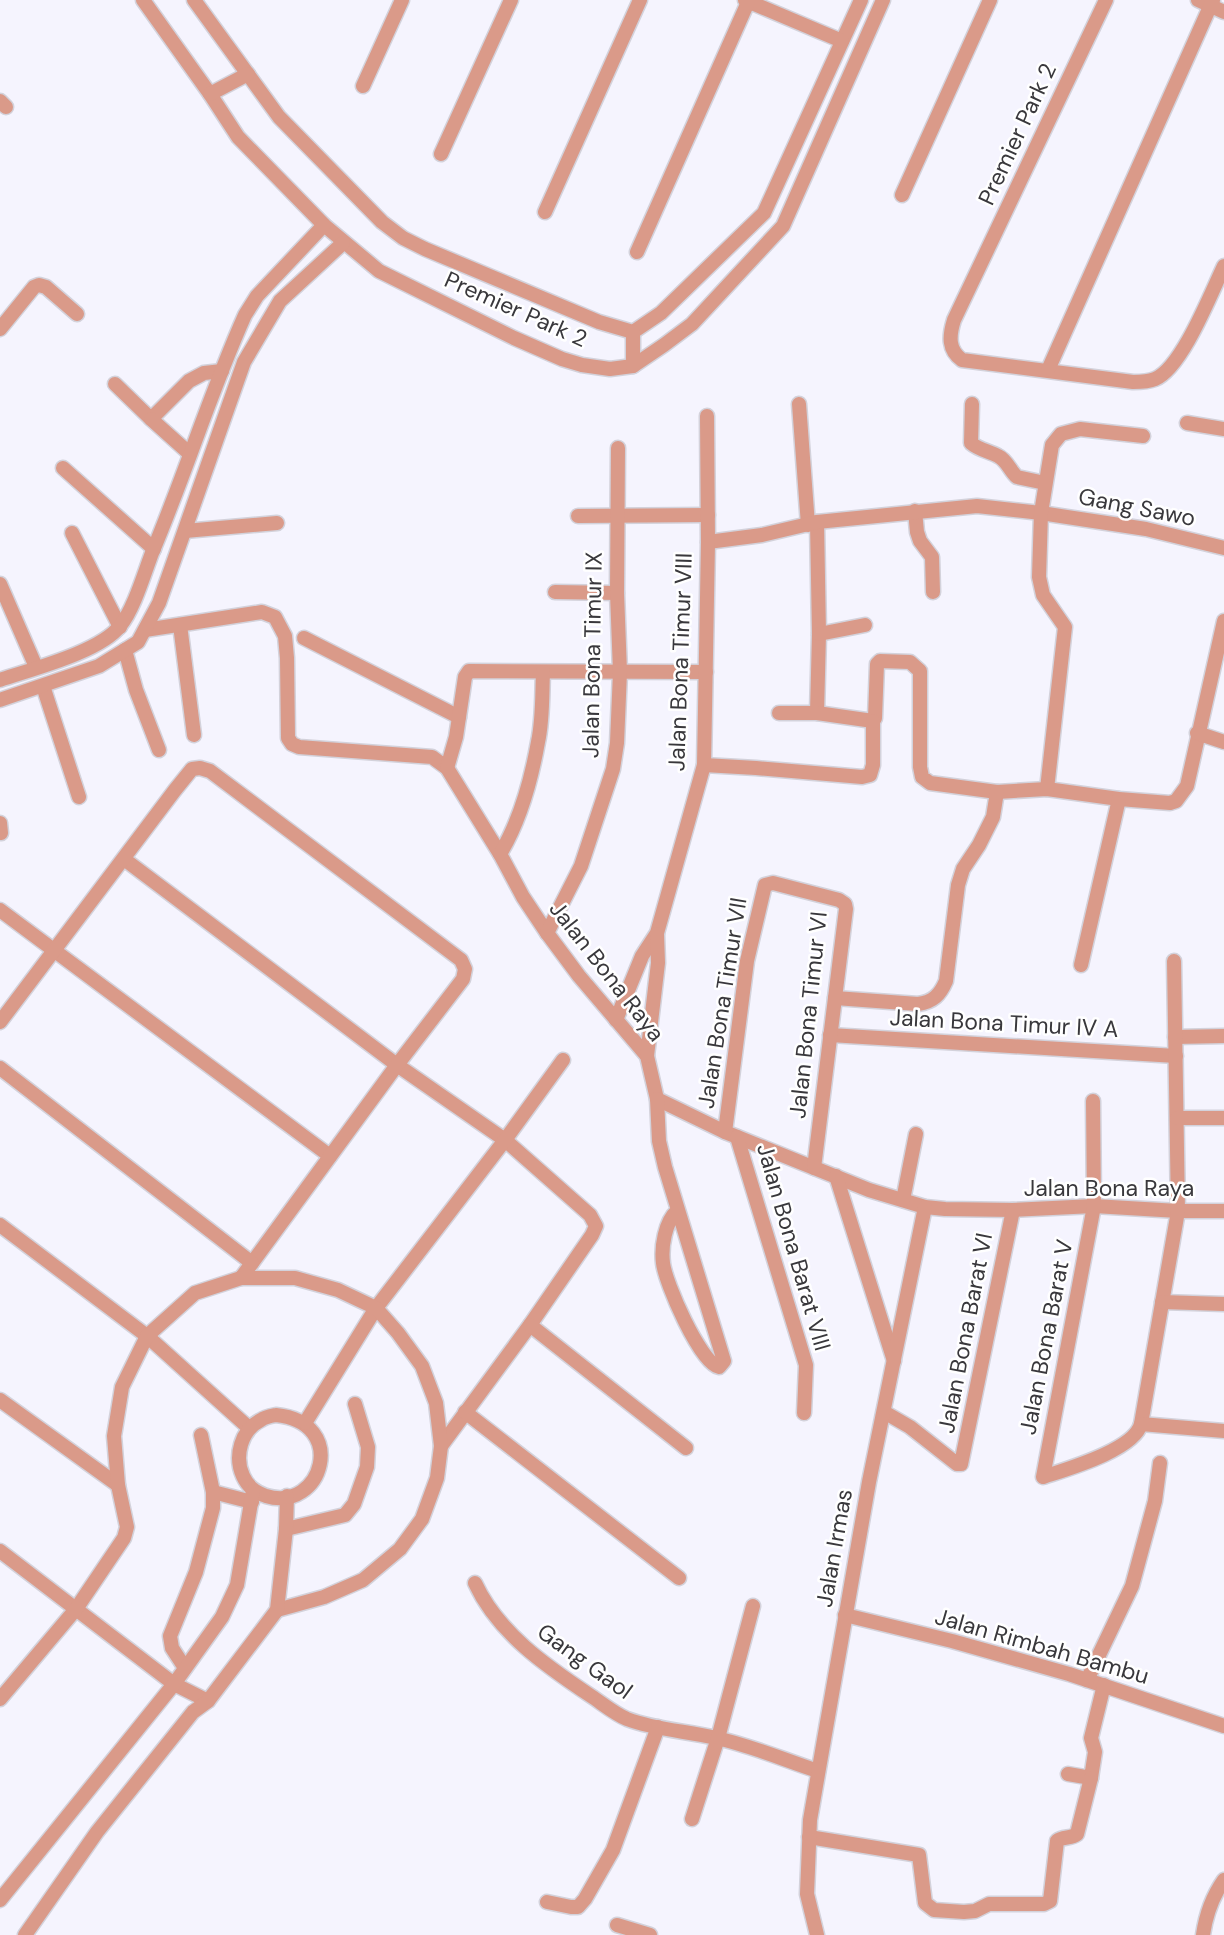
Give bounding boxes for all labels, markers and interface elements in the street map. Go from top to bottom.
street label: Premier Park 2 [971,58,1063,210]
street label: Premier Park 2 [440,264,592,354]
street label: Gang Sawo [1076,481,1198,533]
street label: Jalan Bona Timur IX [575,552,609,758]
street label: Jalan Bona Timur VIII [661,552,699,772]
street label: Jalan Bona Raya [543,895,671,1047]
street label: Jalan Bona Timur VII [691,895,753,1111]
street label: Jalan Bona Timur VI [782,910,834,1120]
street label: Jalan Bona Timur IV A [889,1002,1119,1044]
street label: Jalan Bona Barat VIII [750,1140,838,1354]
street label: Jalan Bona Raya [1024,1173,1194,1203]
street label: Jalan Bona Barat VI [931,1230,999,1436]
street label: Jalan Bona Barat V [1012,1237,1080,1437]
street label: Jalan Irmas [809,1487,859,1609]
street label: Jalan Rimbah Bambu [931,1601,1153,1691]
street label: Gang Gaol [531,1616,639,1706]

